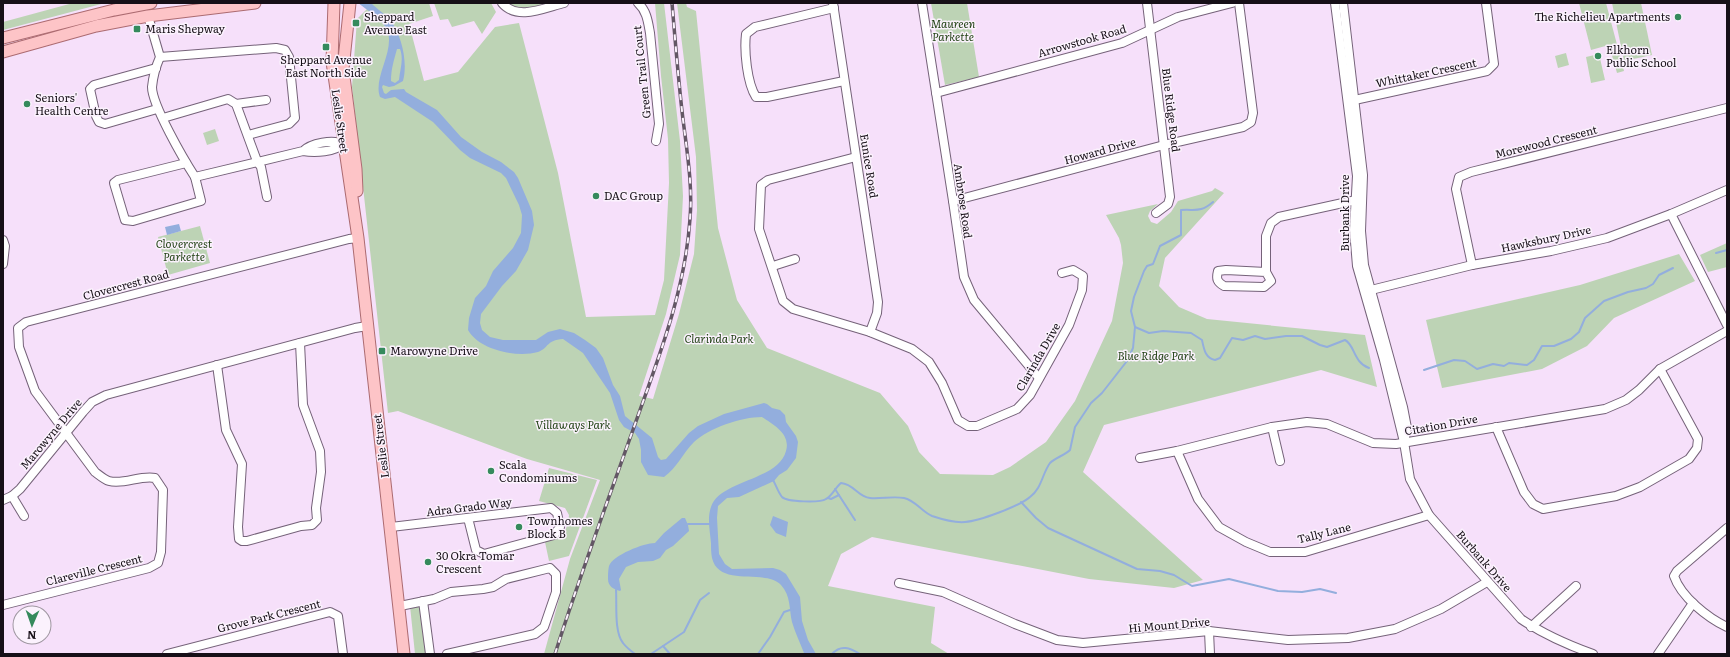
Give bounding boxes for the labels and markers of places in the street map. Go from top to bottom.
place label: Sheppard Avenue East [364,8,428,37]
place label: The Richelieu Apartments [1534,8,1670,24]
marker: The Richelieu Apartments [1673,12,1683,22]
marker: Sheppard Avenue East [351,18,361,28]
place label: Maris Shepway [145,20,225,36]
marker: Maris Shepway [132,24,142,34]
place label: Elkhorn Public School [1606,41,1677,70]
marker: Sheppard Avenue East North Side [321,42,331,52]
place label: Sheppard Avenue East North Side [280,51,372,80]
marker: Elkhorn Public School [1593,51,1603,61]
place label: Seniors' Health Centre [35,89,109,118]
marker: Seniors' Health Centre [22,99,32,109]
place label: DAC Group [604,187,663,203]
marker: DAC Group [591,191,601,201]
place label: Marowyne Drive [390,342,478,358]
marker: Marowyne Drive [377,346,387,356]
place label: Scala Condominums [499,456,577,485]
marker: Scala Condominums [486,466,496,476]
place label: Townhomes Block B [527,512,592,541]
marker: Townhomes Block B [514,522,524,532]
place label: 30 Okra Tomar Crescent [436,547,515,576]
marker: 30 Okra Tomar Crescent [423,557,433,567]

